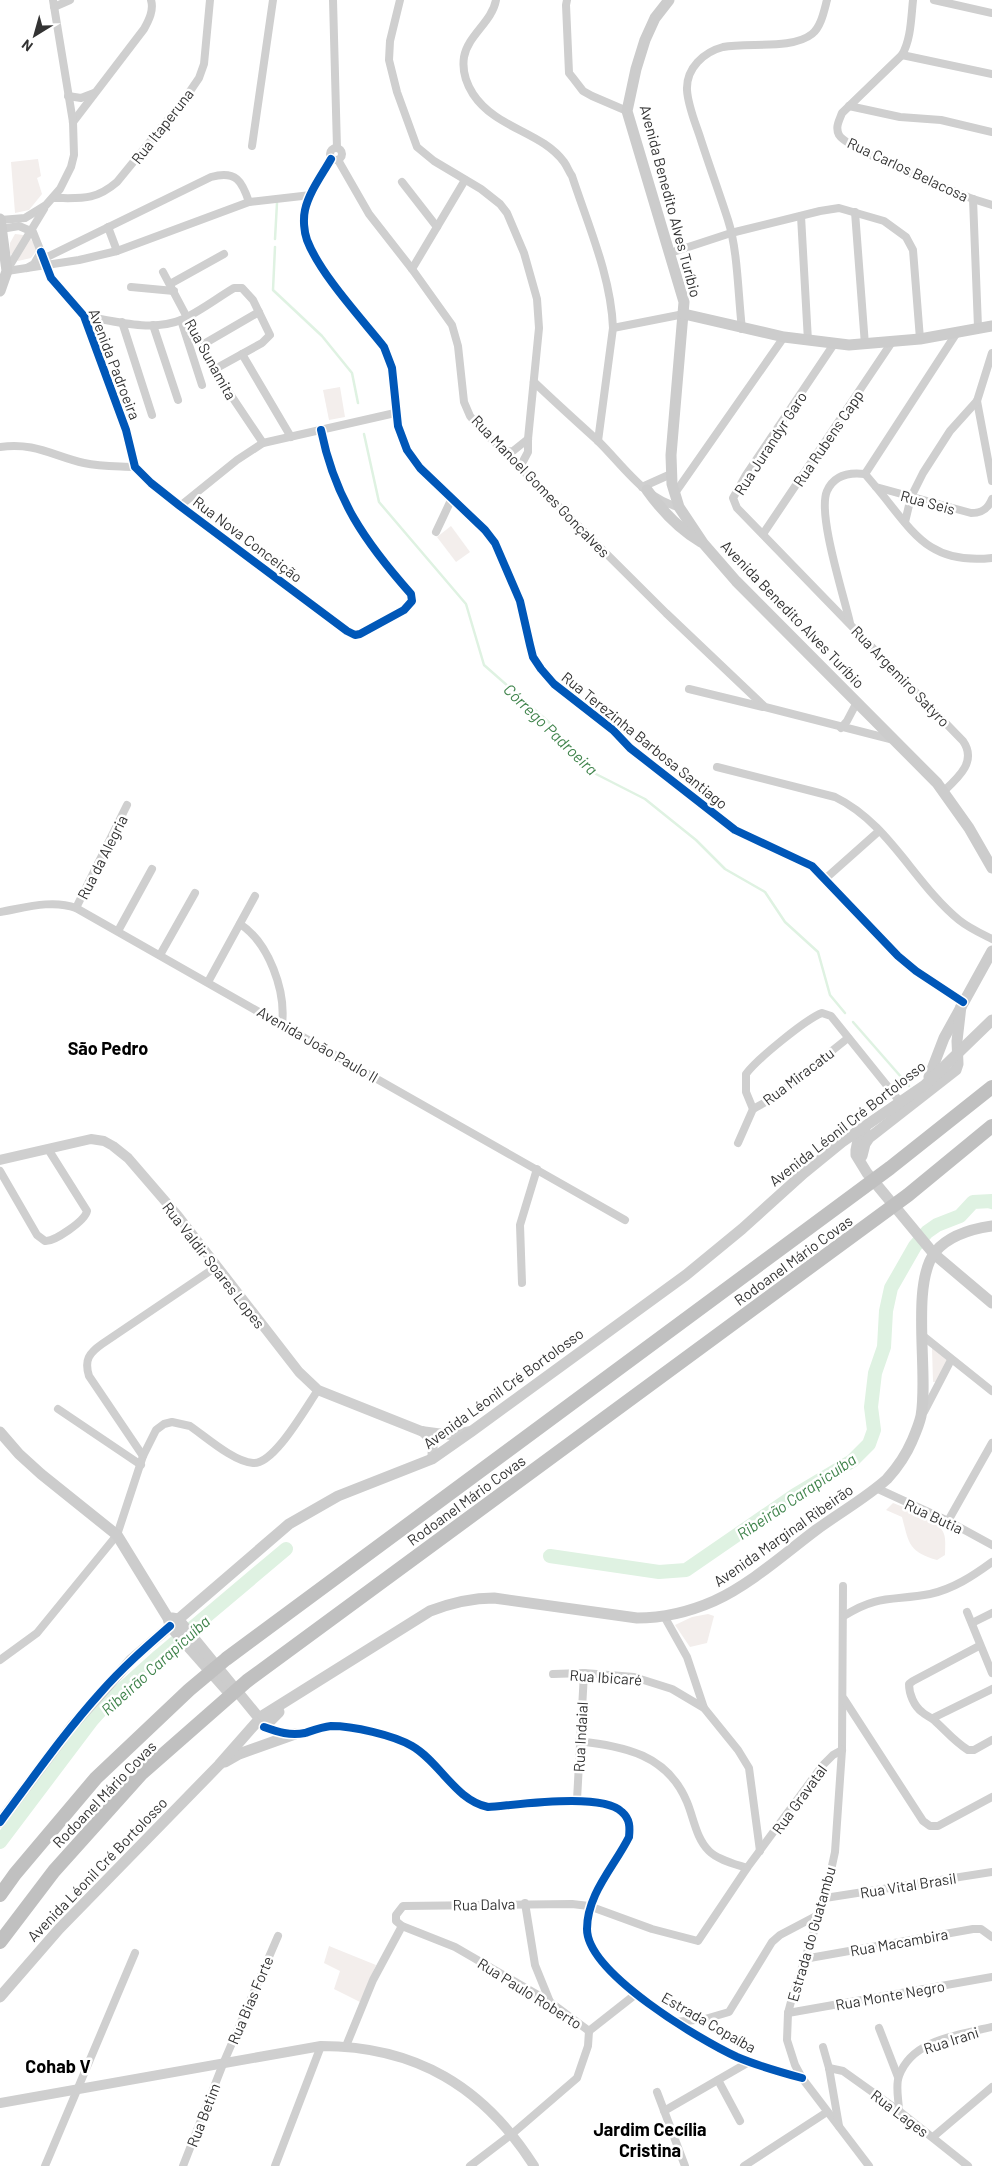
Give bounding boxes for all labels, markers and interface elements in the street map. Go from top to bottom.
north arrow [10,10,60,60]
text: N [18,36,36,55]
street label: Rua Itaperuna [127,85,197,167]
street label: Avenida Benedito Alves Turíbio [637,103,705,299]
street label: Rua Carlos Belacosa [845,133,971,205]
street label: Avenida Padroeira [86,306,144,422]
street label: Rua Sunamita [181,315,241,403]
street label: Rua Rubens Capp [789,386,867,490]
street label: Rua Jurandyr Garo [730,388,810,498]
street label: Rua Manoel Gomes Gonçalves [468,411,614,561]
street label: Rua Seis [899,486,957,518]
street label: Rua Nova Conceição [190,492,306,586]
street label: Avenida Benedito Alves Turíbio [718,536,868,692]
street label: Rua Argemiro Satyro [848,622,954,730]
street label: Rua Terezinha Barbosa Santiago [558,667,732,813]
water label: Córrego Padroeira [500,679,602,779]
street label: Rua da Alegria [73,812,131,902]
street label: Avenida João Paulo II [254,1002,382,1086]
district label: São Pedro [68,1037,148,1059]
street label: Rua Miracatu [759,1043,837,1109]
street label: Avenida Léonil Cré Bortolosso [765,1056,929,1190]
street label: Rua Valdir Soares Lopes [159,1198,269,1332]
street label: Rodoanel Mário Covas [731,1211,855,1309]
street label: Avenida Léonil Cré Bortolosso [419,1324,587,1452]
water label: Ribeirão Carapicuíba [733,1449,859,1543]
street label: Rodoanel Mário Covas [404,1451,528,1549]
street label: Avenida Marginal Ribeirão [710,1480,856,1590]
street label: Rua Butia [902,1495,966,1537]
water label: Ribeirão Carapicuíba [97,1611,213,1719]
street label: Rua Ibicaré [569,1665,643,1689]
street label: Rua Indaial [569,1701,591,1773]
street label: Rodoanel Mário Covas [48,1737,160,1851]
street label: Rua Gravatal [768,1761,830,1837]
street label: Avenida Léonil Cré Bortolosso [23,1793,171,1945]
street label: Estrada do Guatambu [783,1864,839,2004]
street label: Rua Vital Brasil [859,1869,957,1901]
street label: Rua Dalva [452,1894,516,1914]
street label: Rua Macambira [849,1925,949,1959]
street label: Rua Bias Forte [223,1953,277,2047]
street label: Rua Paulo Roberto [475,1954,585,2032]
street label: Rua Monte Negro [834,1977,946,2013]
street label: Estrada Copaíba [659,1988,759,2056]
street label: Rua Irani [921,2023,981,2057]
district label: Cohab V [25,2055,91,2077]
street label: Rua Betim [183,2081,223,2149]
street label: Rua Lages [868,2086,932,2140]
district label: Jardim Cecília Cristina [593,2118,707,2161]

